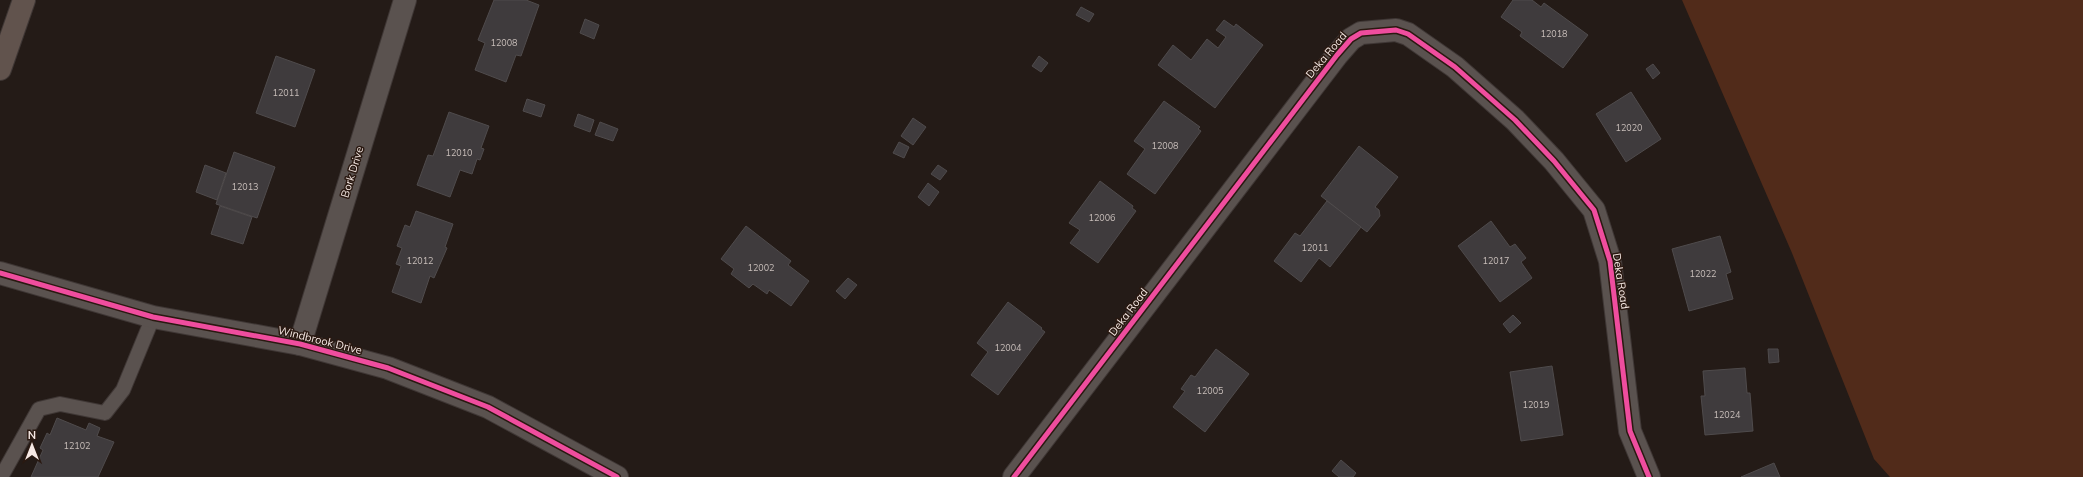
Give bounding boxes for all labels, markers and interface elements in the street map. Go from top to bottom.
house number: 12018 [1540,28,1568,39]
street label: Deka Road [1303,29,1349,81]
house number: 12008 [490,37,518,48]
house number: 12011 [272,87,300,98]
house number: 12020 [1615,122,1643,133]
house number: 12008 [1151,140,1179,151]
street label: Bork Drive [338,145,366,199]
house number: 12010 [445,147,473,158]
house number: 12013 [231,181,259,192]
house number: 12006 [1088,212,1116,223]
house number: 12011 [1301,242,1329,253]
street label: Deka Road [1610,252,1632,310]
house number: 12012 [406,255,434,266]
house number: 12017 [1482,255,1510,266]
house number: 12002 [747,262,775,273]
house number: 12022 [1689,268,1717,279]
street label: Deka Road [1105,285,1151,339]
street label: Windbrook Drive [277,323,363,357]
house number: 12004 [994,342,1022,353]
house number: 12005 [1196,385,1224,396]
house number: 12019 [1522,399,1550,410]
house number: 12024 [1713,409,1741,420]
north arrow [12,425,52,465]
text: N [28,428,36,442]
house number: 12102 [63,440,91,451]

